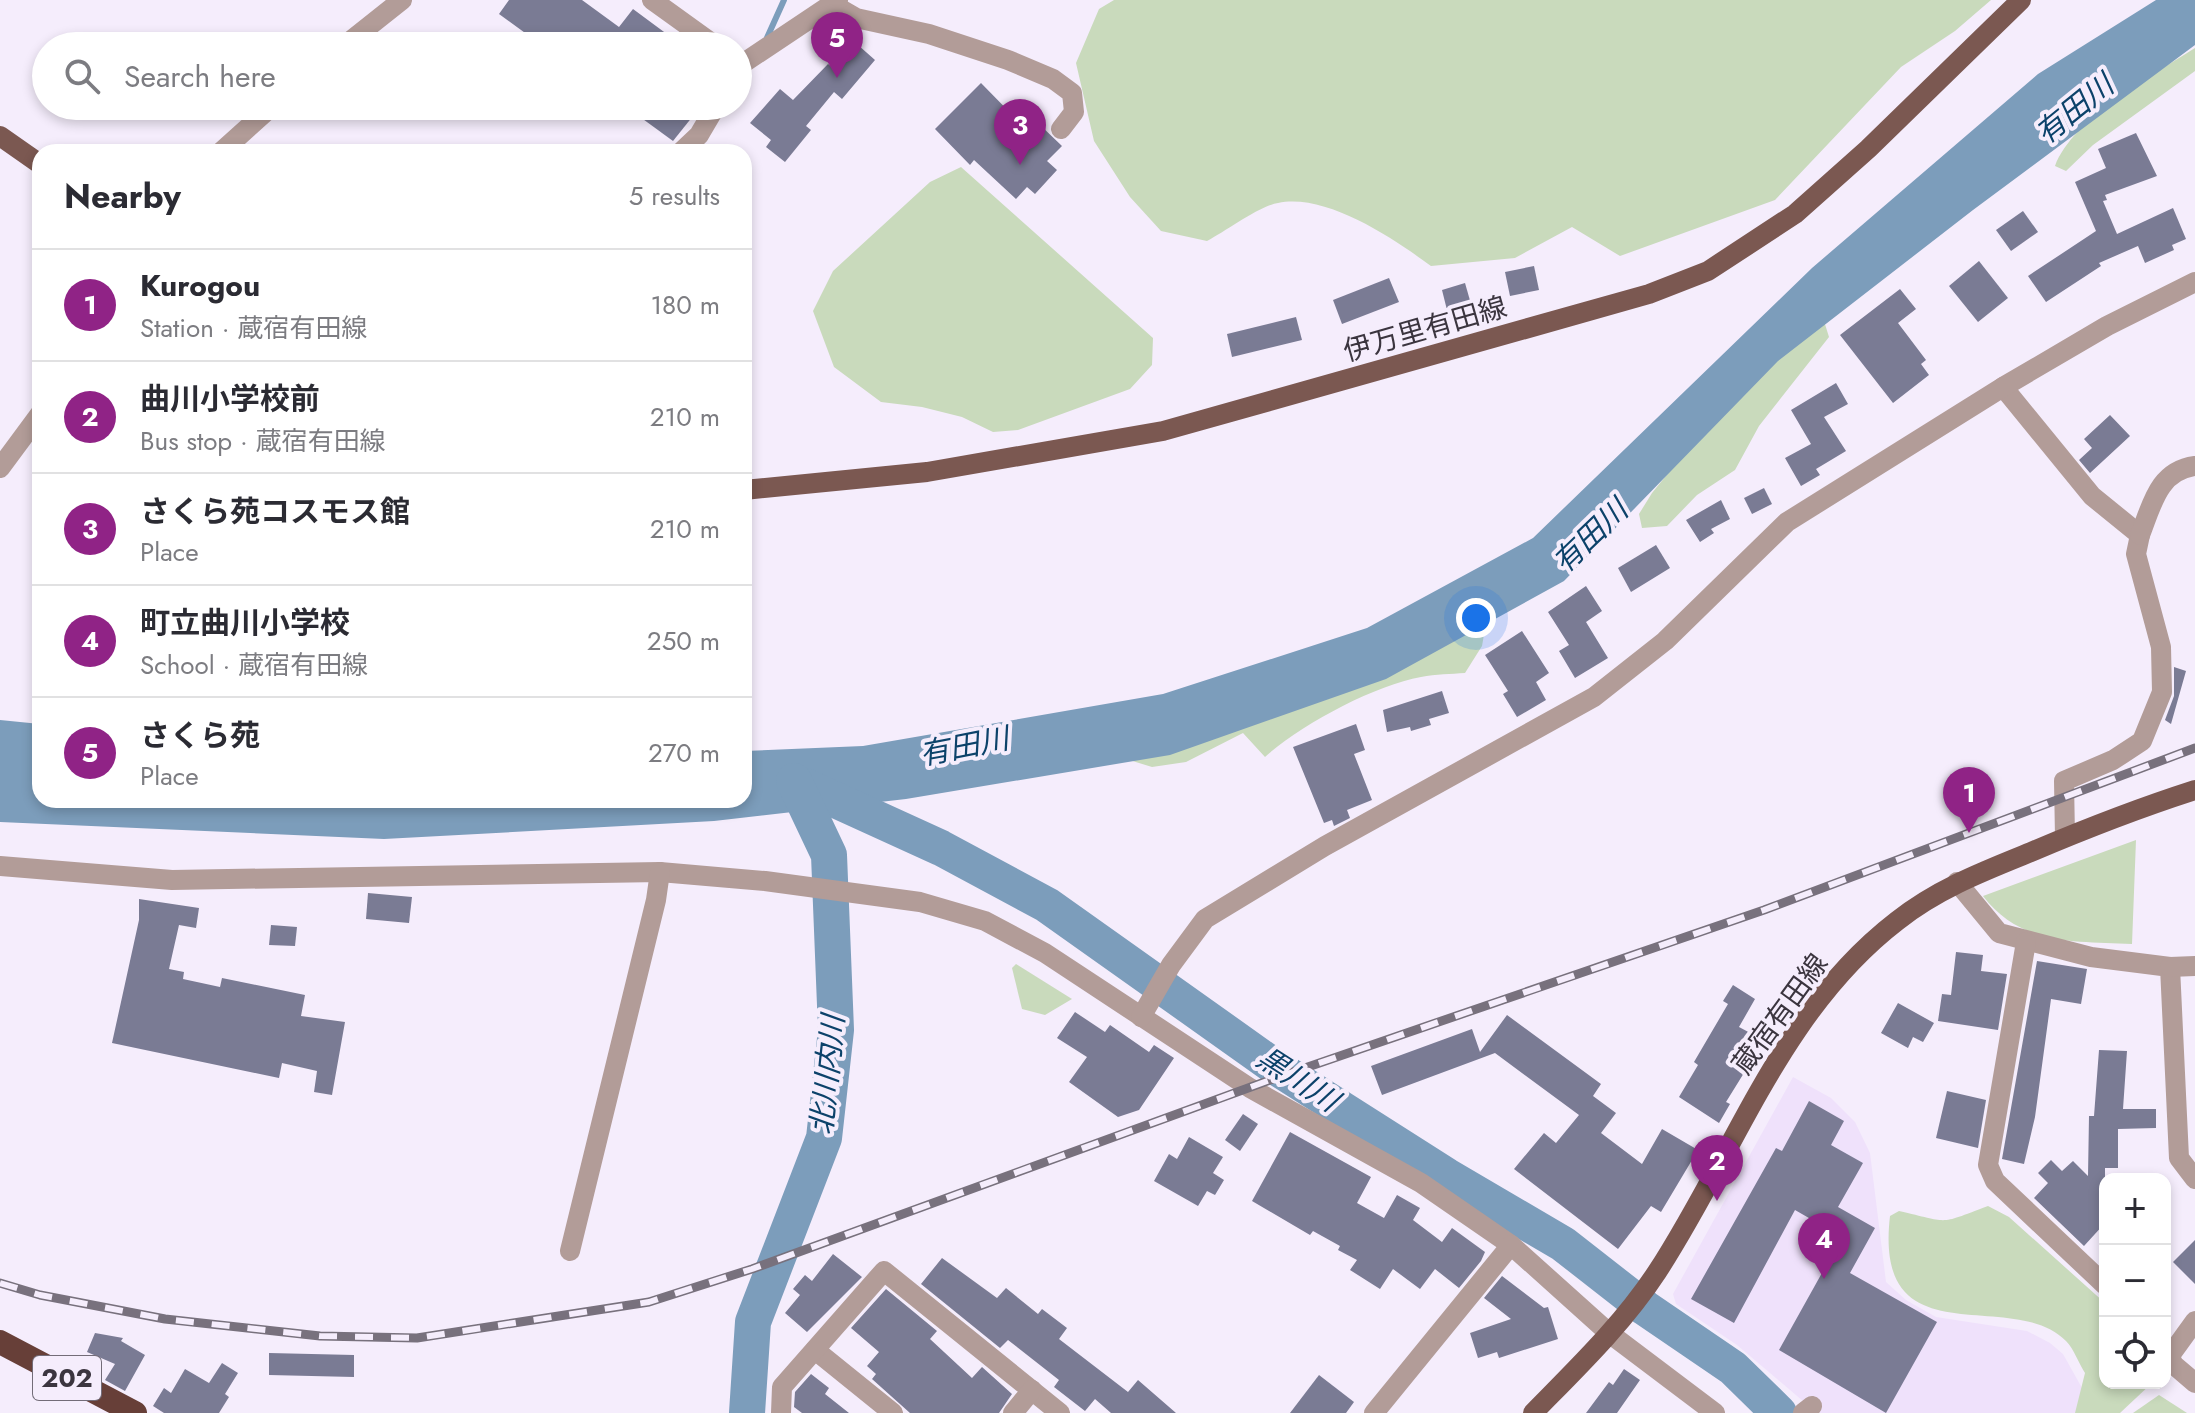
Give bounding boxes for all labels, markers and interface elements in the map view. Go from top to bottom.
pin: 5 [811,12,863,78]
search box [32,32,752,120]
icon: search [60,54,104,98]
text: Search here [124,55,276,98]
water label: 有田川 [2025,62,2125,154]
pin: 3 [994,99,1046,165]
text: Nearby [64,172,181,221]
text: 5 results [629,177,720,215]
text: Kurogou [140,264,260,307]
text: 1 [83,286,97,324]
text: 180 m [650,286,720,324]
street label: 伊万里有田線 [1339,286,1511,372]
text: Station · 蔵宿有田線 [140,309,367,347]
text: 曲川小学校前 [140,377,320,420]
text: 2 [81,398,99,436]
text: 210 m [650,398,720,436]
text: Bus stop · 蔵宿有田線 [140,422,386,460]
water label: 有田川 [1543,487,1639,583]
text: さくら苑コスモス館 [140,490,410,533]
text: 3 [82,510,98,548]
text: 210 m [650,510,720,548]
text: Place [140,533,199,571]
your location [1456,598,1496,638]
text: 町立曲川小学校 [140,601,350,644]
text: 4 [81,622,99,660]
text: 250 m [647,622,720,660]
text: School · 蔵宿有田線 [140,646,368,684]
text: さくら苑 [140,714,260,757]
water label: 有田川 [916,716,1015,776]
text: 5 [82,734,98,772]
text: 270 m [648,734,720,772]
text: Place [140,757,199,795]
pin: 1 [1943,767,1995,833]
street label: 蔵宿有田線 [1722,945,1838,1083]
water label: 北川内川 [799,1010,855,1137]
water label: 黒川川 [1249,1036,1350,1123]
pin: 2 [1691,1135,1743,1201]
map controls [2099,1173,2171,1389]
button: + [2099,1173,2171,1245]
pin: 4 [1798,1213,1850,1279]
button: − [2099,1245,2171,1317]
button: locate [2099,1317,2171,1389]
road number: 202 [33,1356,101,1400]

